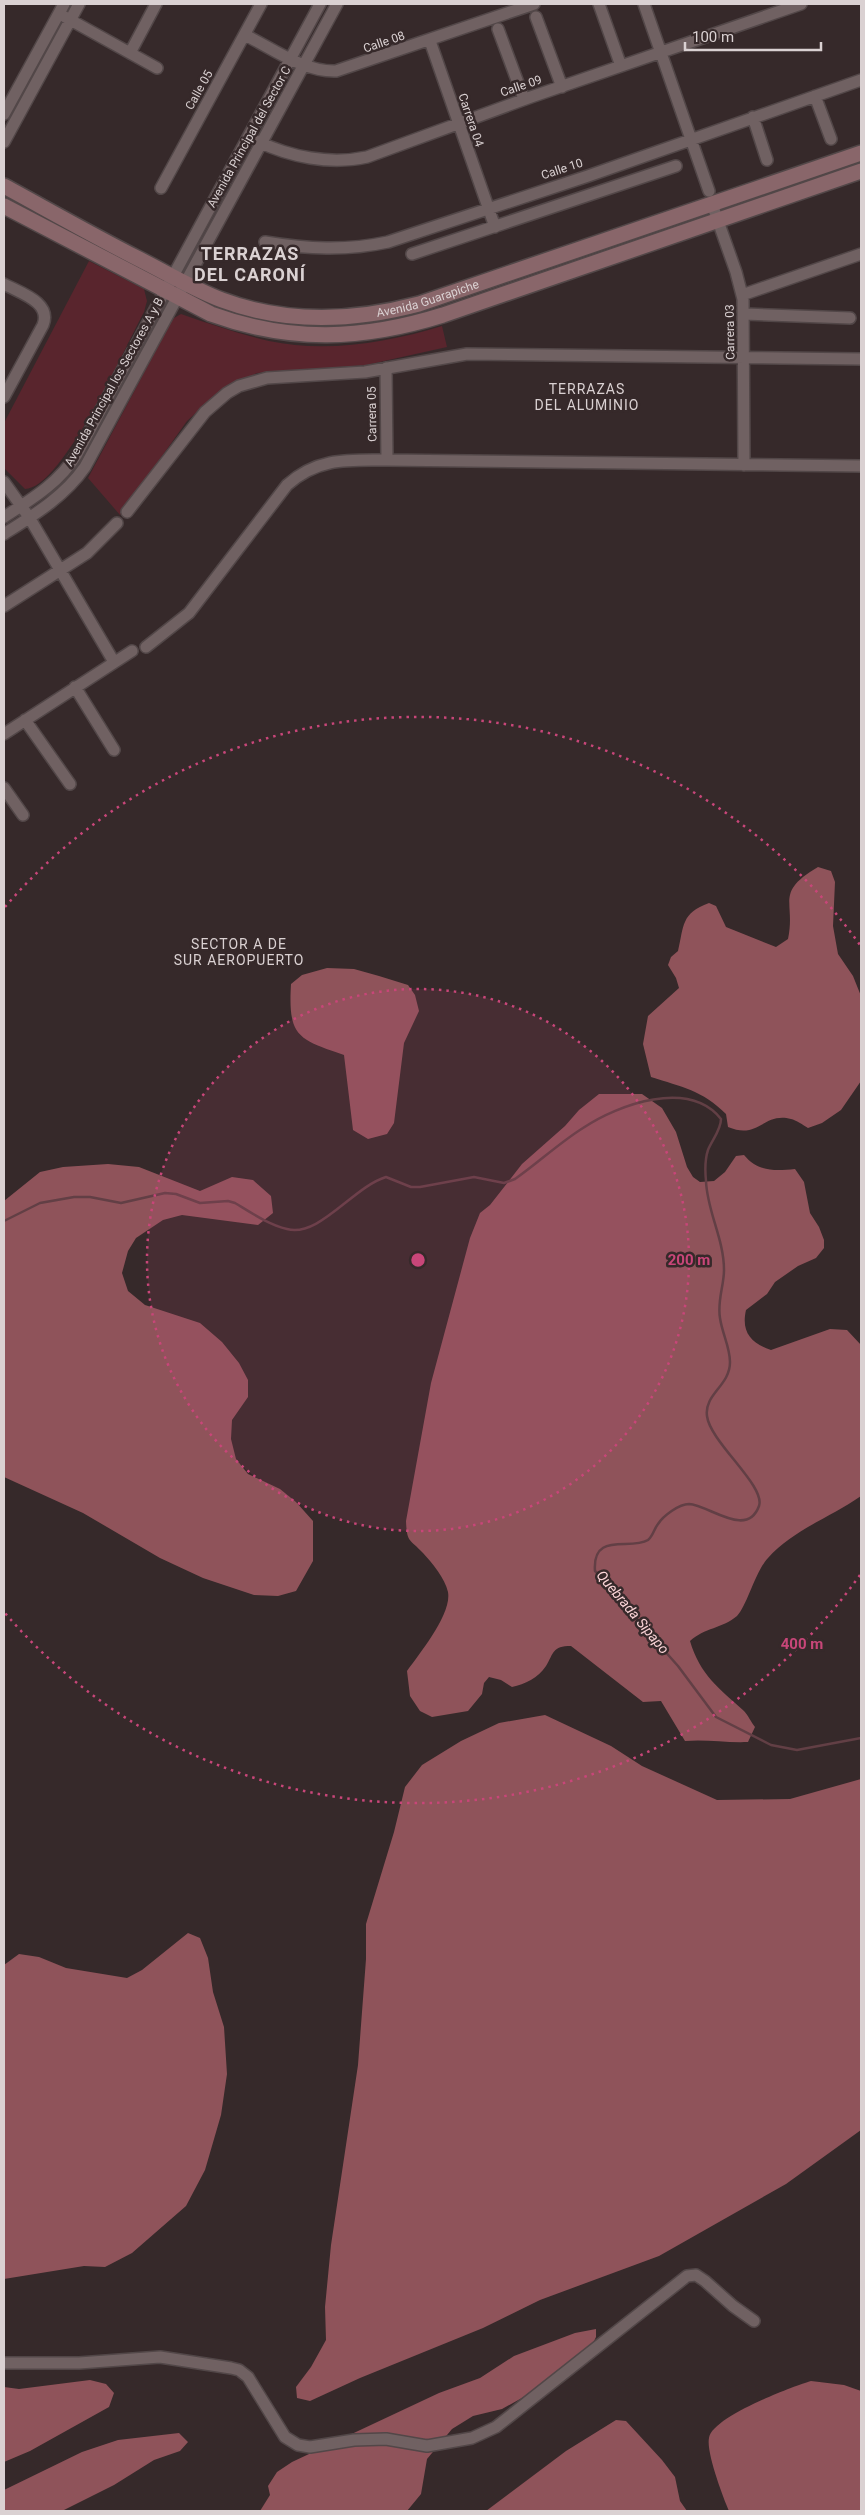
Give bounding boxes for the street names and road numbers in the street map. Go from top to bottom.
street label: Calle 08 [361,28,407,56]
street label: Avenida Principal del Sector C [204,64,294,210]
street label: Calle 05 [182,68,216,112]
street label: Calle 09 [498,72,544,100]
street label: Carrera 04 [455,91,487,149]
street label: Calle 10 [539,156,585,182]
street label: Avenida Guarapiche [375,277,481,320]
street label: Avenida Principal los Sectores A y B [62,295,166,469]
street label: Carrera 03 [723,304,737,360]
street label: Carrera 05 [365,386,379,442]

